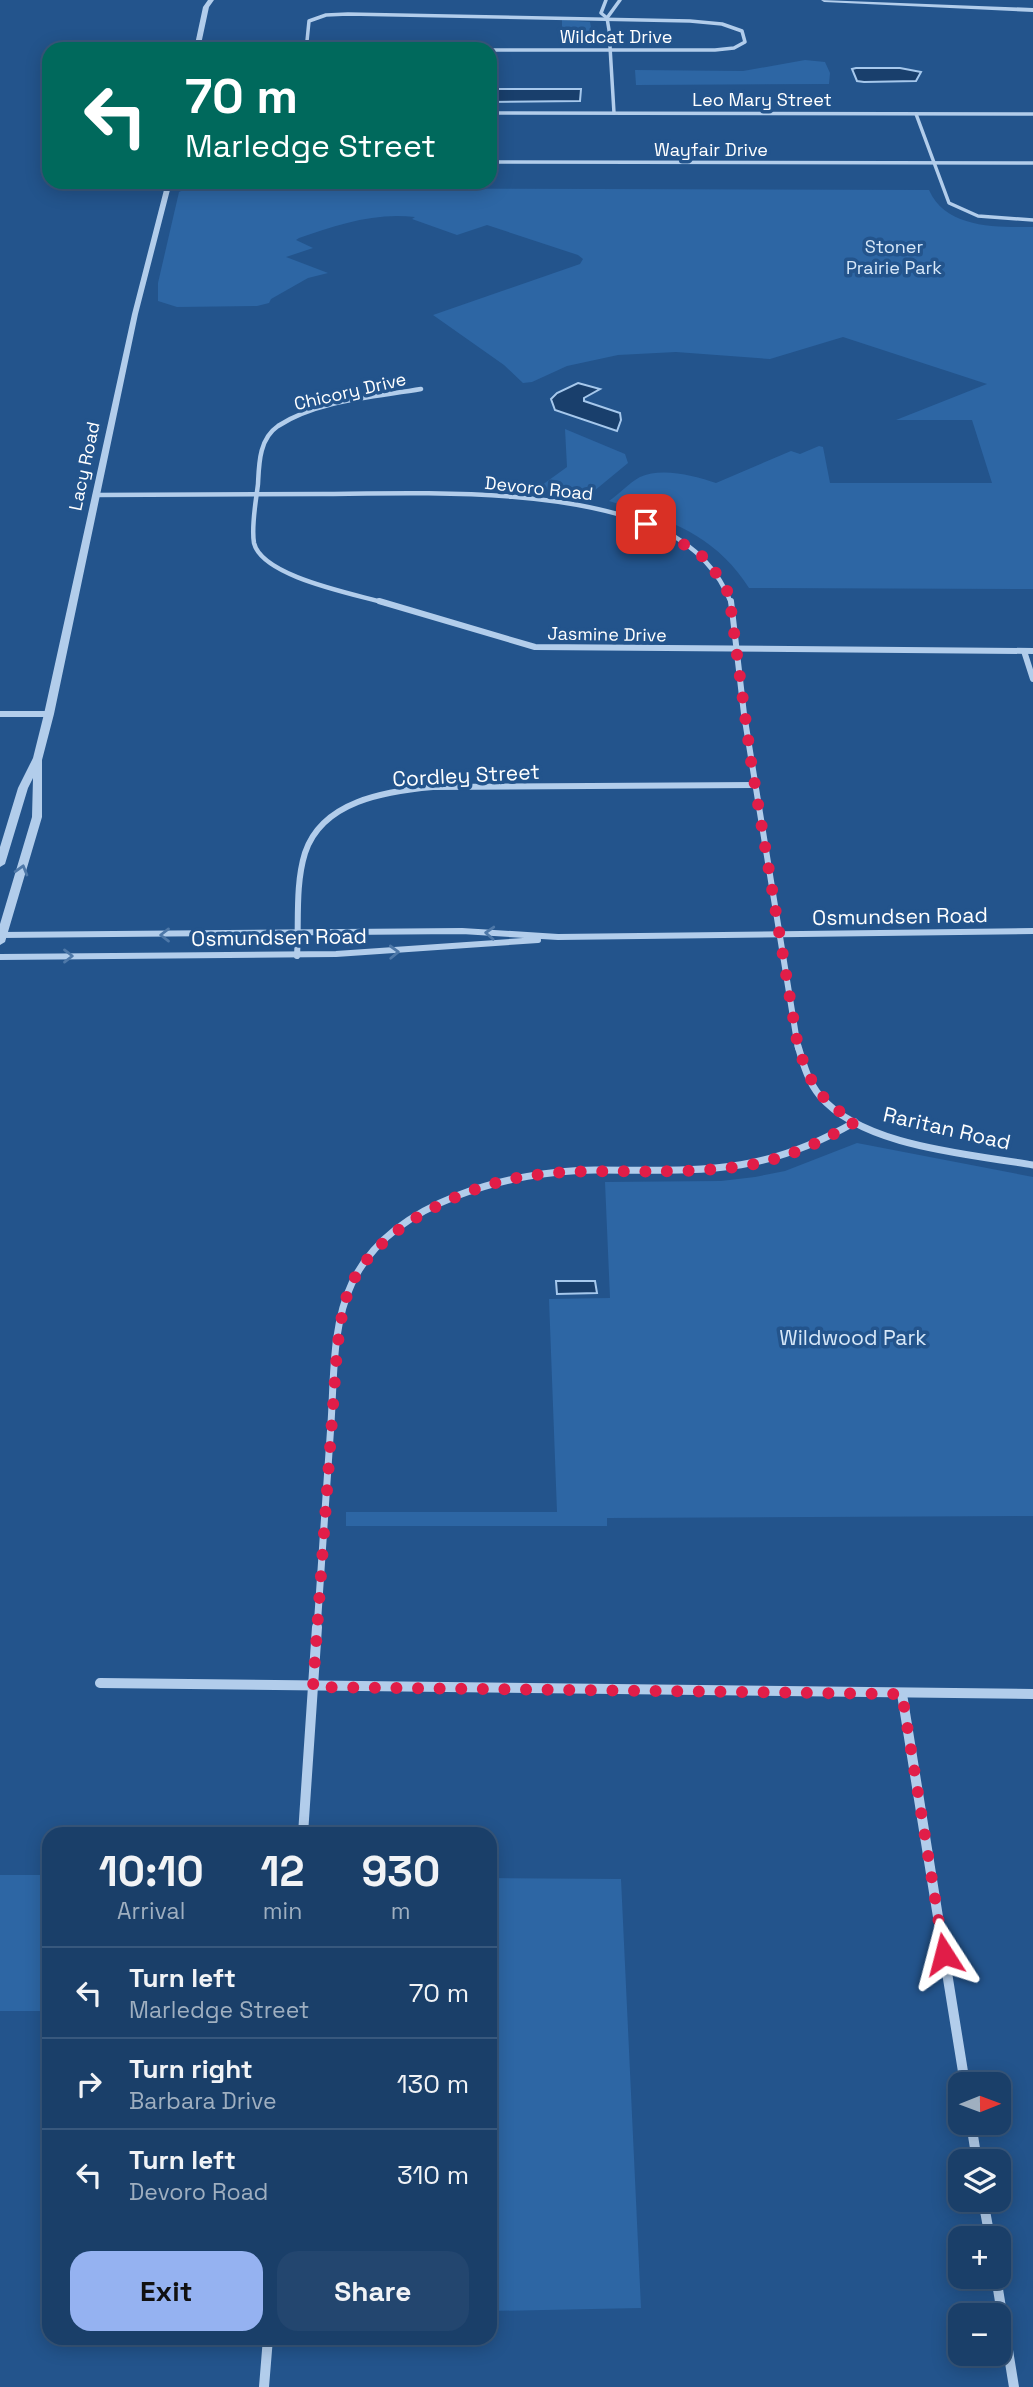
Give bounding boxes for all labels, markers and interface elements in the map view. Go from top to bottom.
street label: Wildcat Drive [560,25,672,48]
text: 70 m [185,65,298,127]
icon: left [70,70,161,161]
street label: Leo Mary Street [692,88,832,111]
text: Marledge Street [185,126,436,166]
street label: Wayfair Drive [654,138,768,161]
park label: Stoner Prairie Park [846,235,942,279]
street label: Chicory Drive [292,367,408,415]
street label: Lacy Road [63,419,105,513]
street label: Devoro Road [484,471,594,505]
pin [616,494,676,554]
icon: arrive [627,505,665,543]
street label: Jasmine Drive [547,621,667,647]
street label: Cordley Street [392,758,540,792]
one-way arrow [14,864,28,876]
street label: Osmundsen Road [812,901,988,931]
street label: Osmundsen Road [191,922,367,952]
one-way arrow [484,926,495,941]
one-way arrow [159,927,169,943]
one-way arrow [388,944,399,959]
one-way arrow [63,948,74,964]
street label: Raritan Road [881,1100,1013,1156]
park label: Wildwood Park [779,1324,927,1351]
text: 10:10 [99,1845,204,1898]
text: 12 [261,1845,305,1898]
text: 930 [361,1845,440,1898]
text: Arrival [117,1896,185,1926]
text: min [263,1896,302,1926]
text: m [391,1896,411,1926]
position arrow [907,1917,981,1991]
text: Turn left [129,1961,236,1995]
icon: left [70,1974,108,2012]
text: 70 m [409,1976,469,2010]
text: Marledge Street [129,1995,309,2025]
text: Turn right [129,2052,253,2086]
icon: right [70,2065,108,2103]
text: 130 m [397,2067,469,2101]
north arrow [948,2072,1012,2135]
map controls [948,2072,1011,2366]
text: Barbara Drive [129,2086,277,2116]
text: Turn left [129,2143,236,2177]
button: layers [948,2149,1011,2212]
icon: left [70,2156,108,2194]
text: 310 m [397,2158,469,2192]
text: Devoro Road [129,2177,268,2207]
button: + [948,2226,1011,2289]
button: Exit [70,2251,263,2331]
button: Share [277,2251,469,2331]
button: − [948,2303,1011,2366]

